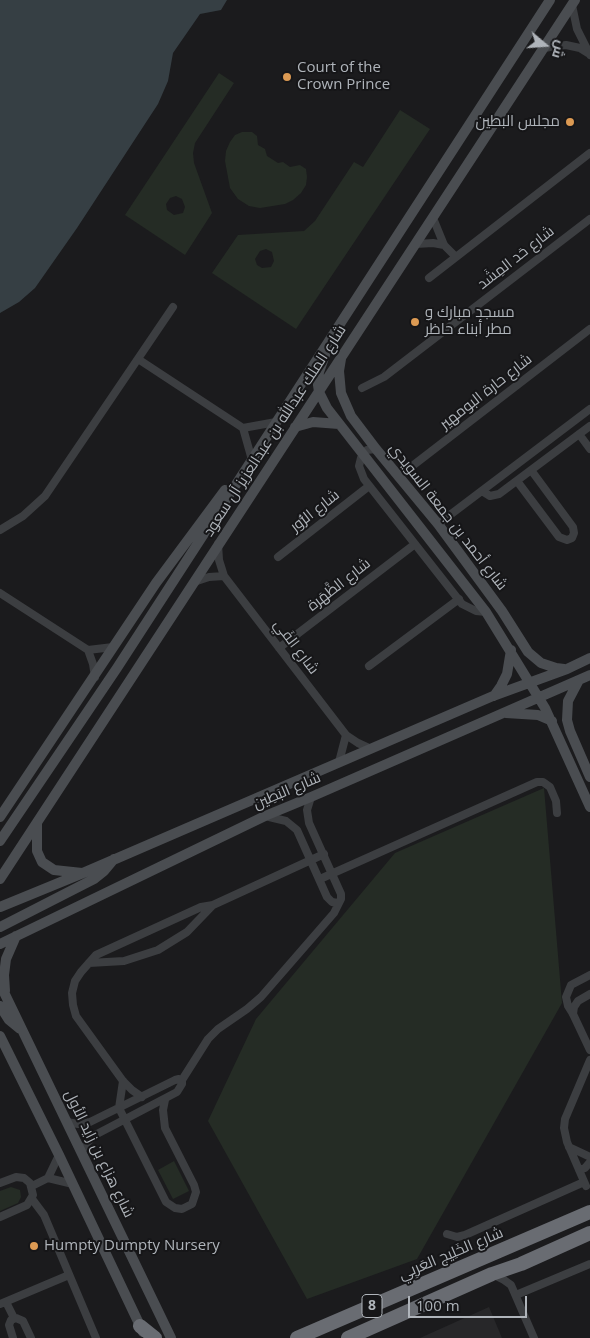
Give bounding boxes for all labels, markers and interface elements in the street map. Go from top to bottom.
north arrow [520,20,570,70]
text: ش [548,38,572,61]
place label: Court of the Crown Prince [297,59,390,94]
marker: Court of the Crown Prince [281,71,293,83]
place label: مجلس البطين [475,113,560,131]
marker: مجلس البطين [564,116,576,128]
street label: شارع حَد المِشَد [474,222,558,294]
place label: مسجد مبارك و مطر أبناء حاظر [425,304,515,339]
marker: مسجد مبارك و مطر أبناء حاظر [409,316,421,328]
street label: شارع الملك عبدالله بن عبدالعزيز آل سعود [200,322,350,540]
street label: شارع حارة البومهير [436,350,536,434]
street label: شارع أحمد بن جمعة السويدي [385,440,511,594]
street label: شارع الزُّور [287,486,343,536]
street label: شارع الظَّهَرة [304,555,374,615]
street label: شارع الفَي [270,616,322,678]
street label: شارع البَطِين [251,769,323,813]
street label: شارع هزاع بن زايد الأول [60,1087,138,1221]
street label: شارع الخَلِيج العَربِي [396,1224,506,1284]
place label: Humpty Dumpty Nursery [44,1237,220,1255]
marker: Humpty Dumpty Nursery [28,1240,40,1252]
scale bar [410,1286,529,1318]
road number: 8 [362,1294,382,1318]
text: 100 m [416,1295,460,1315]

